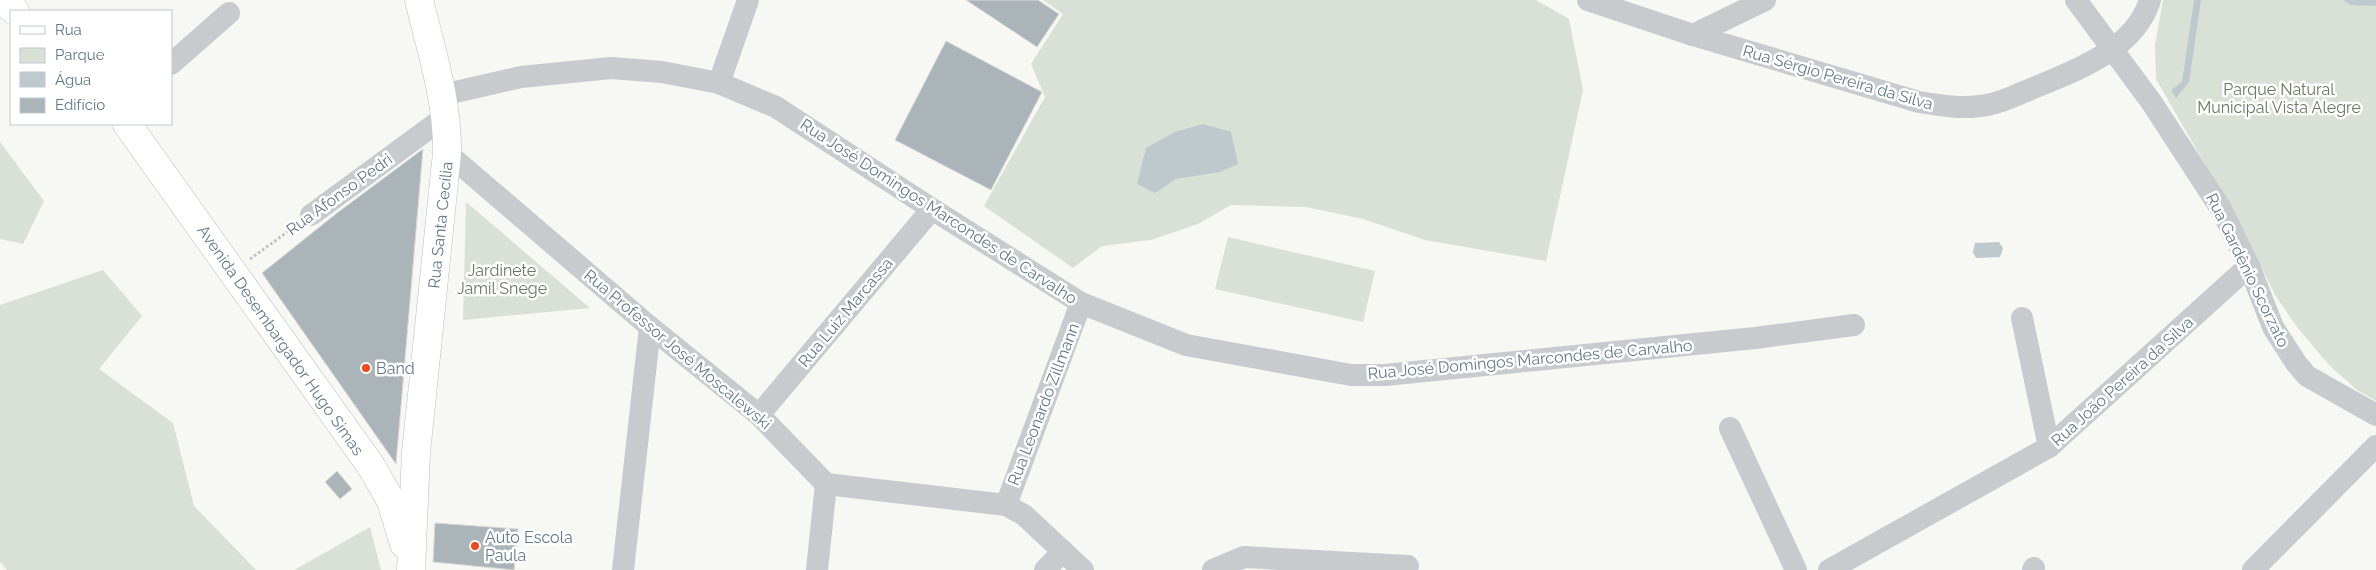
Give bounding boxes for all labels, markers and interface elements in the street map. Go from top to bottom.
legend [10,10,172,125]
text: Rua [55,21,82,39]
street label: Rua Sérgio Pereira da Silva [1741,41,1935,114]
text: Parque [55,46,105,64]
text: Água [55,71,91,89]
park label: Parque Natural Municipal Vista Alegre [2197,80,2361,117]
text: Edifício [55,96,105,114]
street label: Rua José Domingos Marcondes de Carvalho [797,115,1081,308]
street label: Rua Afonso Pedri [283,150,396,239]
street label: Rua Santa Cecília [424,161,457,290]
street label: Rua Gardênio Scorzato [2202,190,2293,350]
street label: Avenida Desembargador Hugo Simas [193,222,368,459]
street label: Rua Luiz Marcassa [794,254,897,371]
park label: Jardinete Jamil Snege [457,261,547,298]
street label: Rua Professor José Moscalewski [580,265,775,433]
street label: Rua João Pereira da Silva [2047,313,2197,450]
street label: Rua Leonardo Zillmann [1004,320,1083,488]
street label: Rua José Domingos Marcondes de Carvalho [1367,336,1693,383]
place label: Band [376,359,415,378]
marker: Band [360,362,372,374]
place label: Auto Escola Paula [485,528,573,565]
marker: Auto Escola Paula [469,540,481,552]

